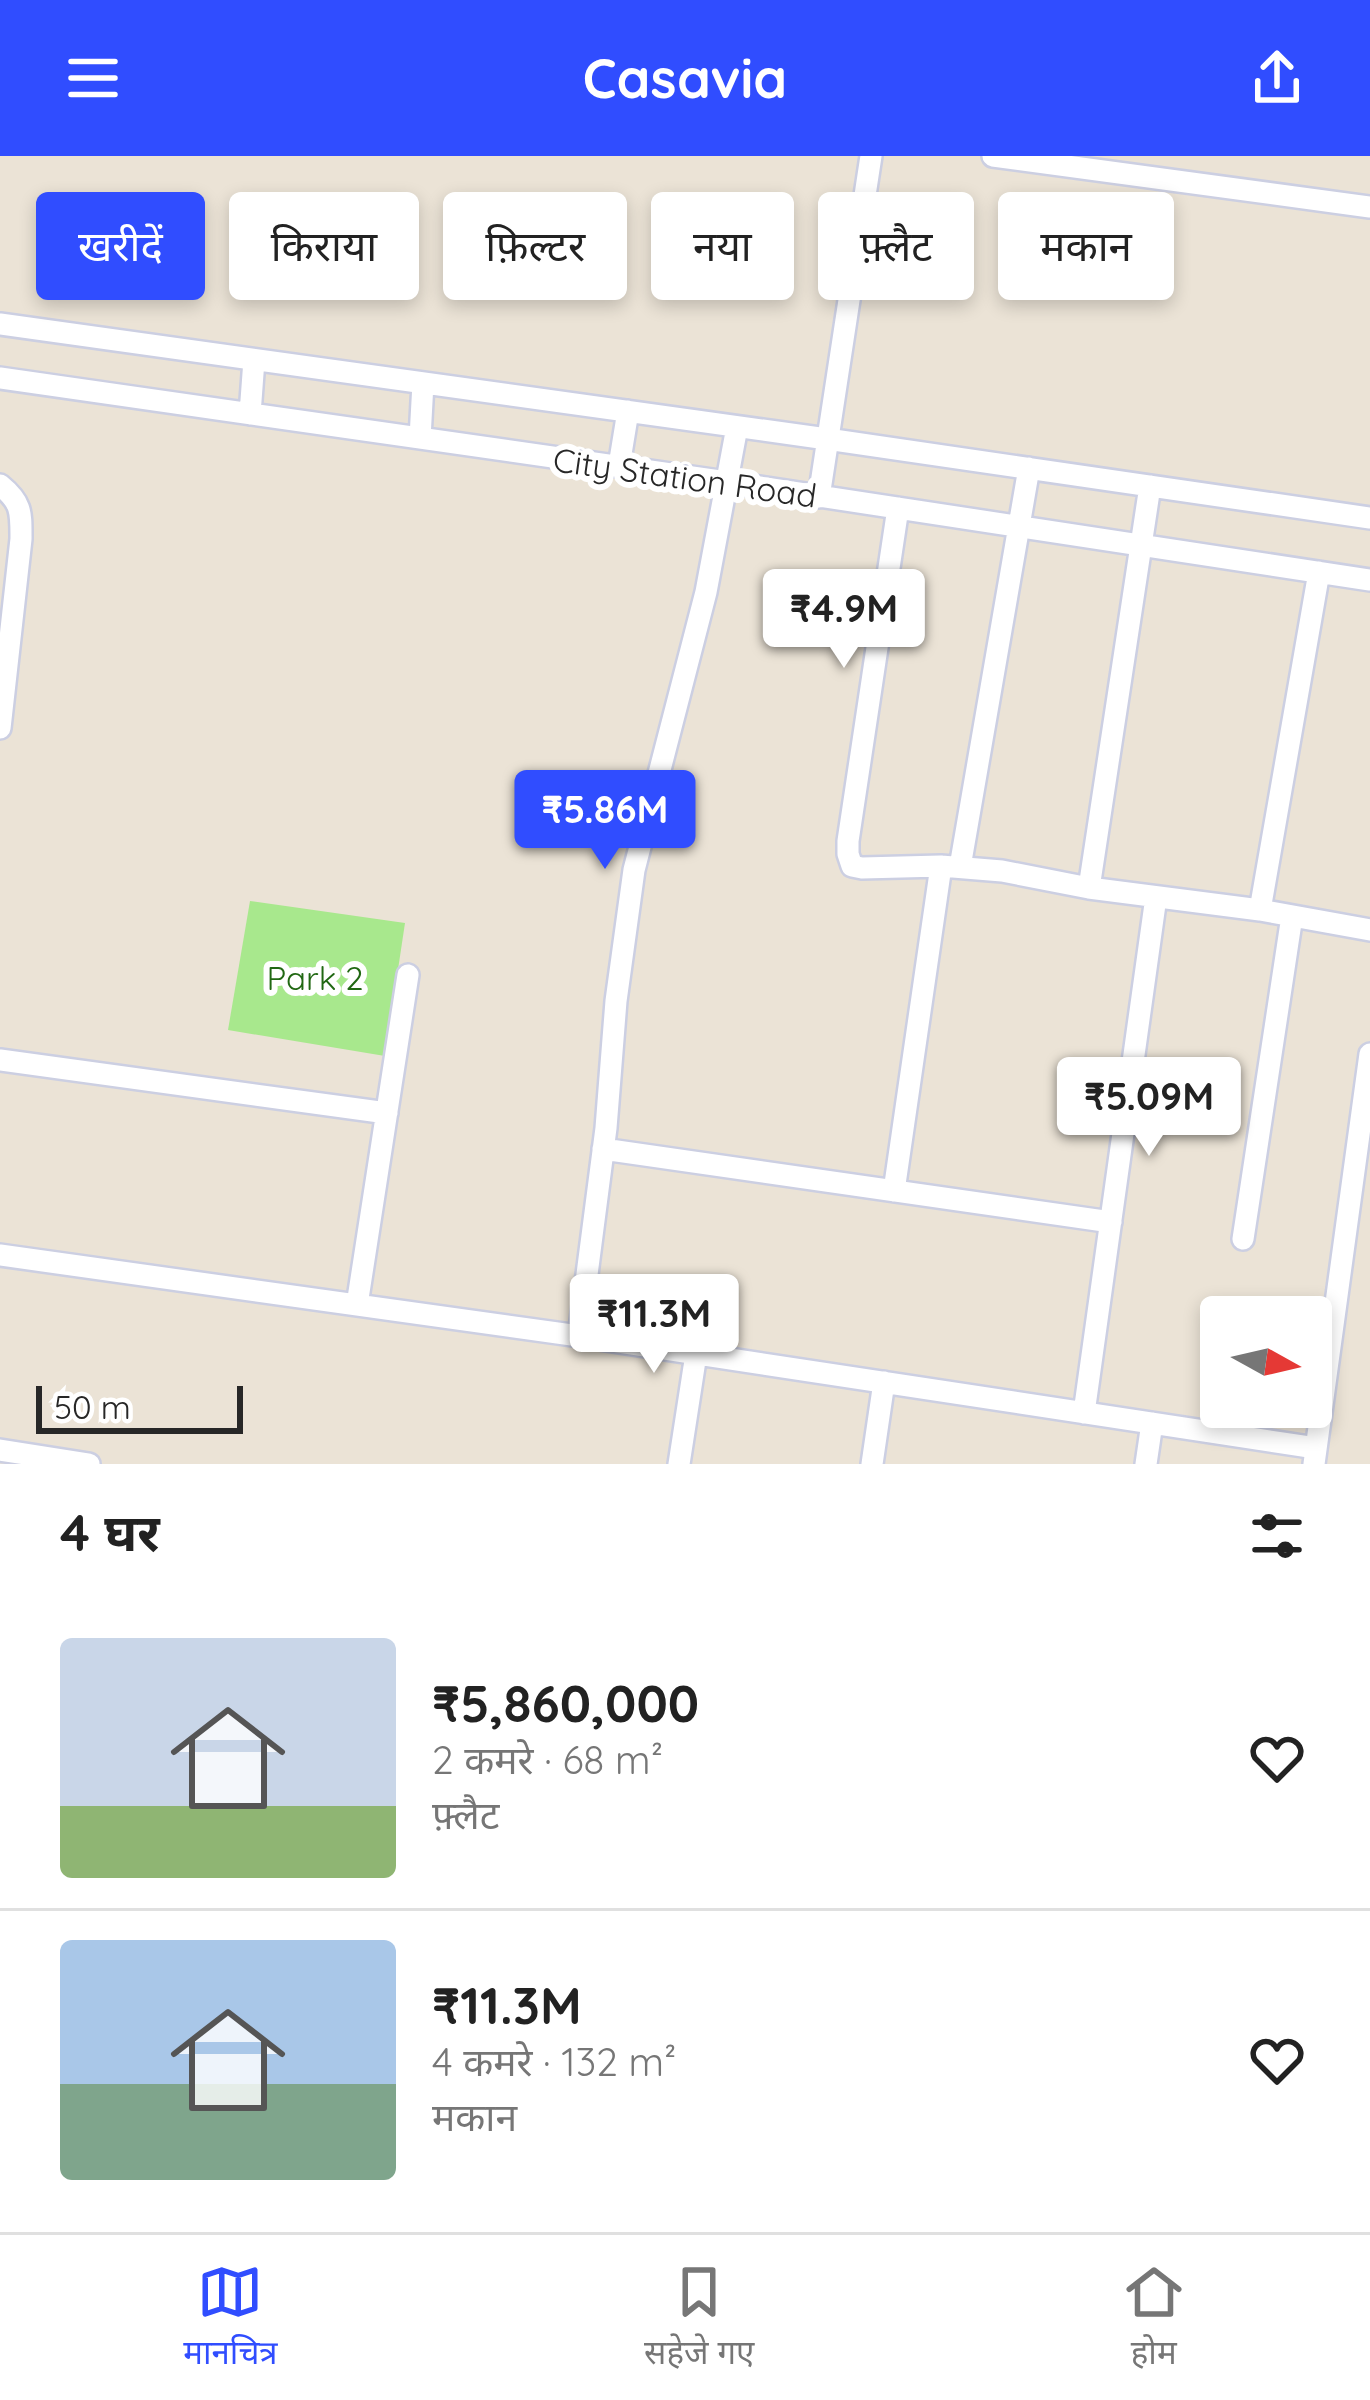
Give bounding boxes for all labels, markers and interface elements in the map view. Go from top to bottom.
text: Casavia [583,44,787,112]
icon: menu [60,45,126,111]
icon: share [1244,45,1310,111]
chip: खरीदें [36,192,205,300]
chip: किराया [229,192,419,300]
chip: फ़िल्टर [443,192,627,300]
chip: नया [651,192,794,300]
chip: फ़्लैट [818,192,974,300]
chip: मकान [998,192,1174,300]
street label: City Station Road [551,438,819,516]
pin: ₹4.9M [760,569,928,671]
text: ₹4.9M [790,583,898,632]
pin: ₹5.86M [507,770,703,872]
text: ₹5.86M [541,784,669,833]
park label: Park 2 [266,957,364,998]
pin: ₹5.09M [1051,1057,1247,1159]
text: ₹5.09M [1084,1071,1214,1120]
pin: ₹11.3M [556,1274,752,1376]
text: ₹11.3M [597,1288,711,1337]
north arrow [1200,1296,1332,1428]
map controls [1200,1296,1332,1428]
scale bar [36,1380,243,1433]
text: 50 m [54,1386,131,1427]
text: 4 घर [60,1500,160,1564]
icon: filters [1244,1503,1310,1569]
text: ₹5,860,000 [432,1671,699,1735]
icon: home [156,1686,300,1830]
icon: heart [1244,1725,1310,1791]
text: 2 कमरे · 68 m² [432,1735,663,1784]
text: फ़्लैट [432,1790,499,1839]
text: ₹11.3M [432,1973,582,2037]
icon: home [156,1988,300,2132]
icon: heart [1244,2027,1310,2093]
text: 4 कमरे · 132 m² [432,2037,676,2086]
text: मकान [432,2092,517,2141]
tab: मानचित्र [183,2259,278,2377]
tab: सहेजे गए [644,2259,754,2377]
tab: होम [1121,2259,1187,2377]

